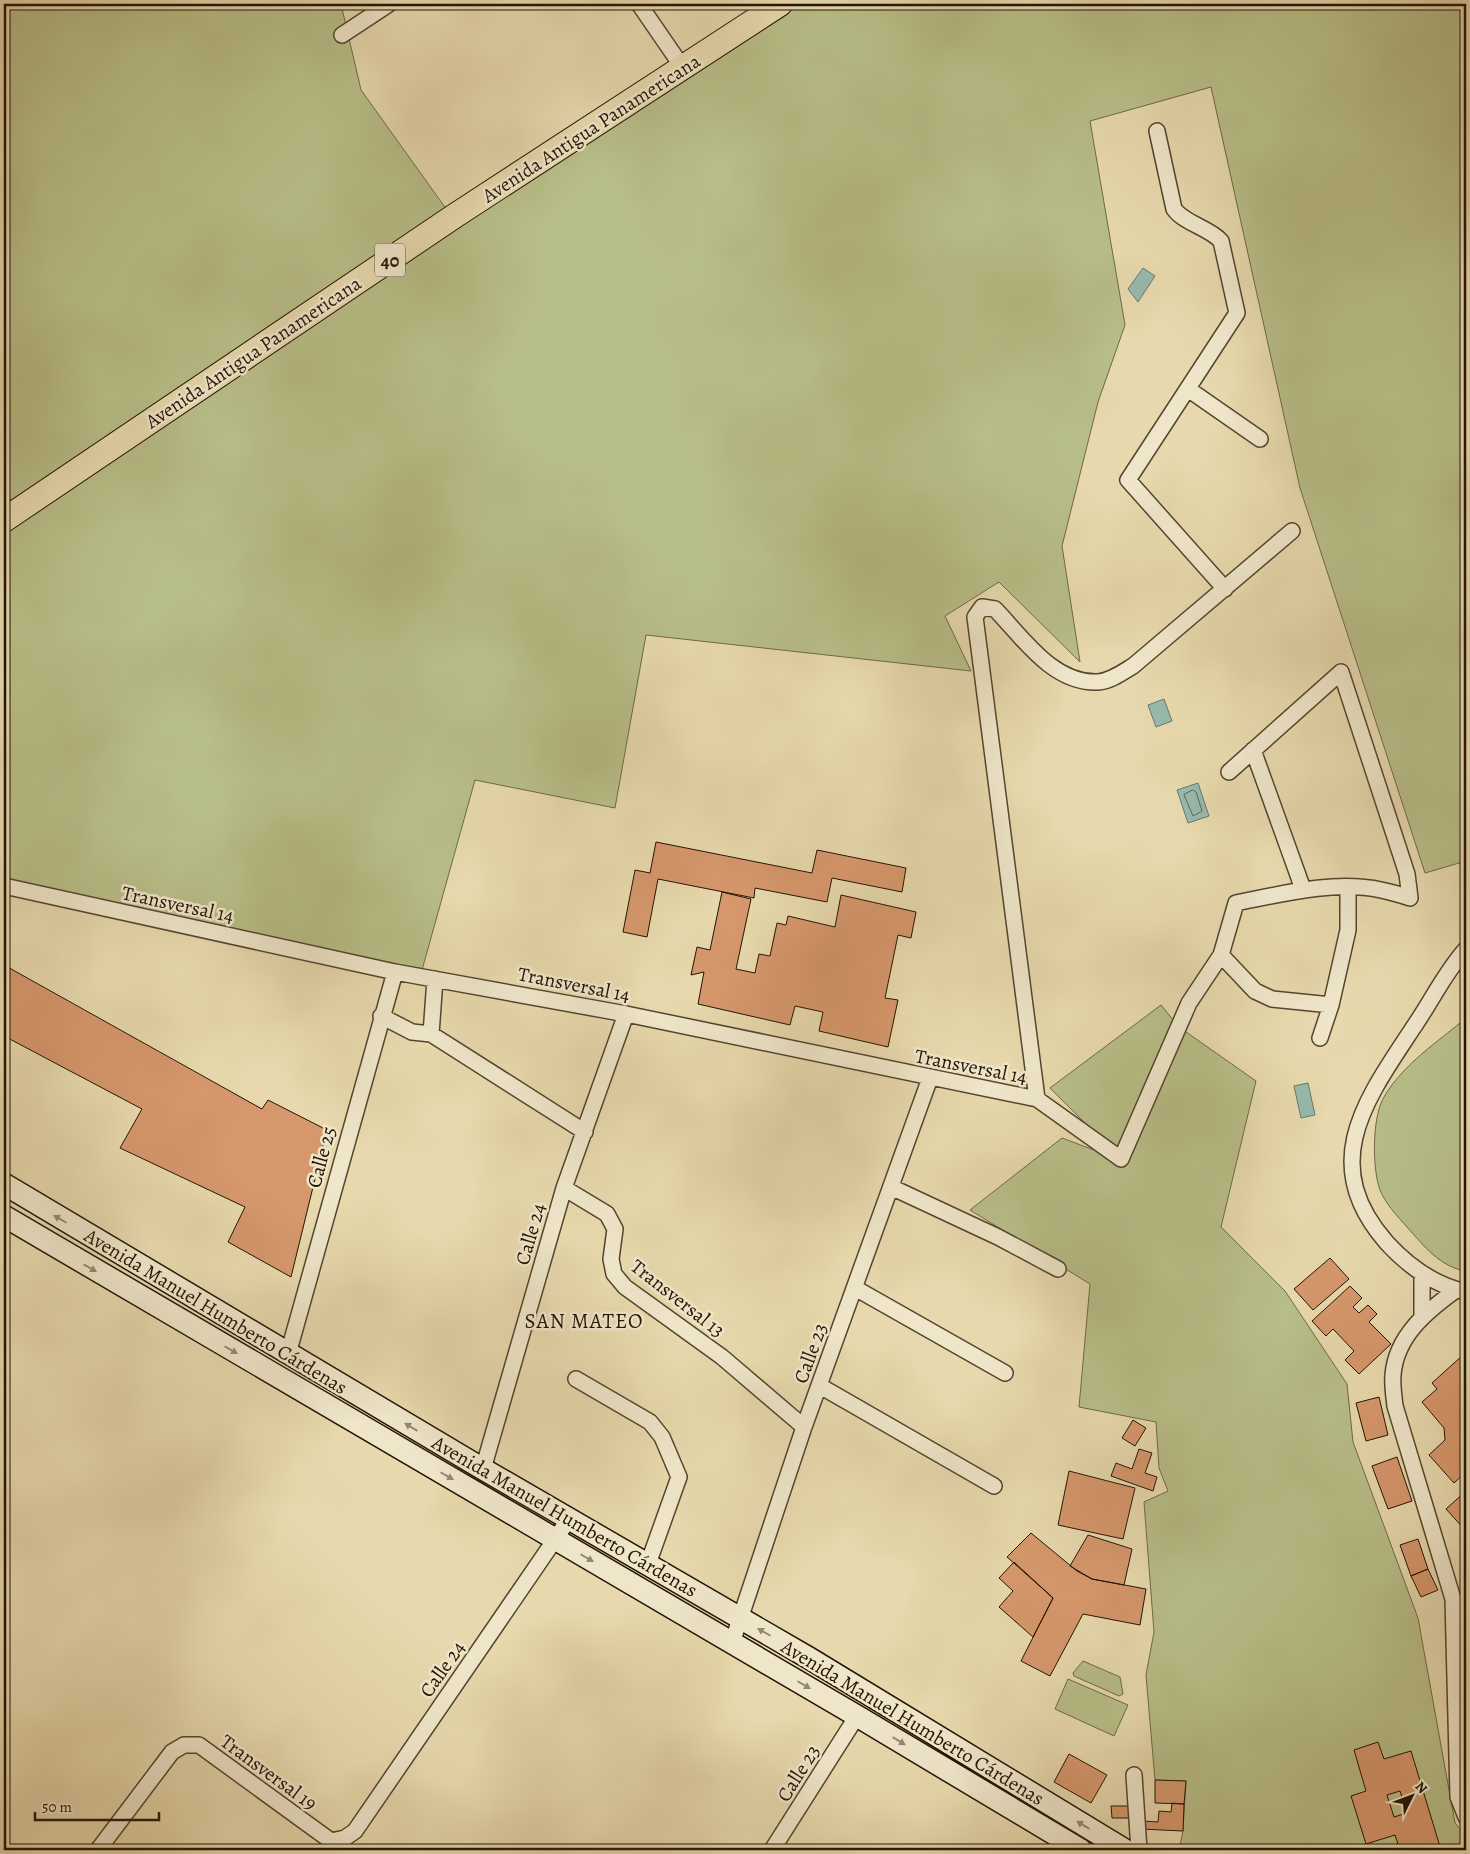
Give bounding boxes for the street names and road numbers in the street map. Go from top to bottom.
street label: Avenida Antigua Panamericana [476,47,706,210]
road number: 40 [375,244,405,276]
street label: Avenida Antigua Panamericana [139,270,367,435]
street label: Transversal 14 [120,879,236,929]
street label: Transversal 14 [516,960,632,1009]
street label: Transversal 14 [913,1042,1029,1091]
street label: Calle 25 [300,1123,343,1191]
street label: Calle 24 [509,1200,552,1268]
street label: Avenida Manuel Humberto Cárdenas [78,1222,352,1401]
street label: Transversal 13 [625,1253,730,1344]
street label: Calle 23 [787,1319,834,1387]
street label: Avenida Manuel Humberto Cárdenas [426,1429,702,1604]
street label: Avenida Manuel Humberto Cárdenas [775,1633,1049,1812]
street label: Calle 24 [413,1636,472,1703]
street label: Transversal 19 [215,1728,323,1817]
street label: Calle 23 [770,1740,826,1807]

